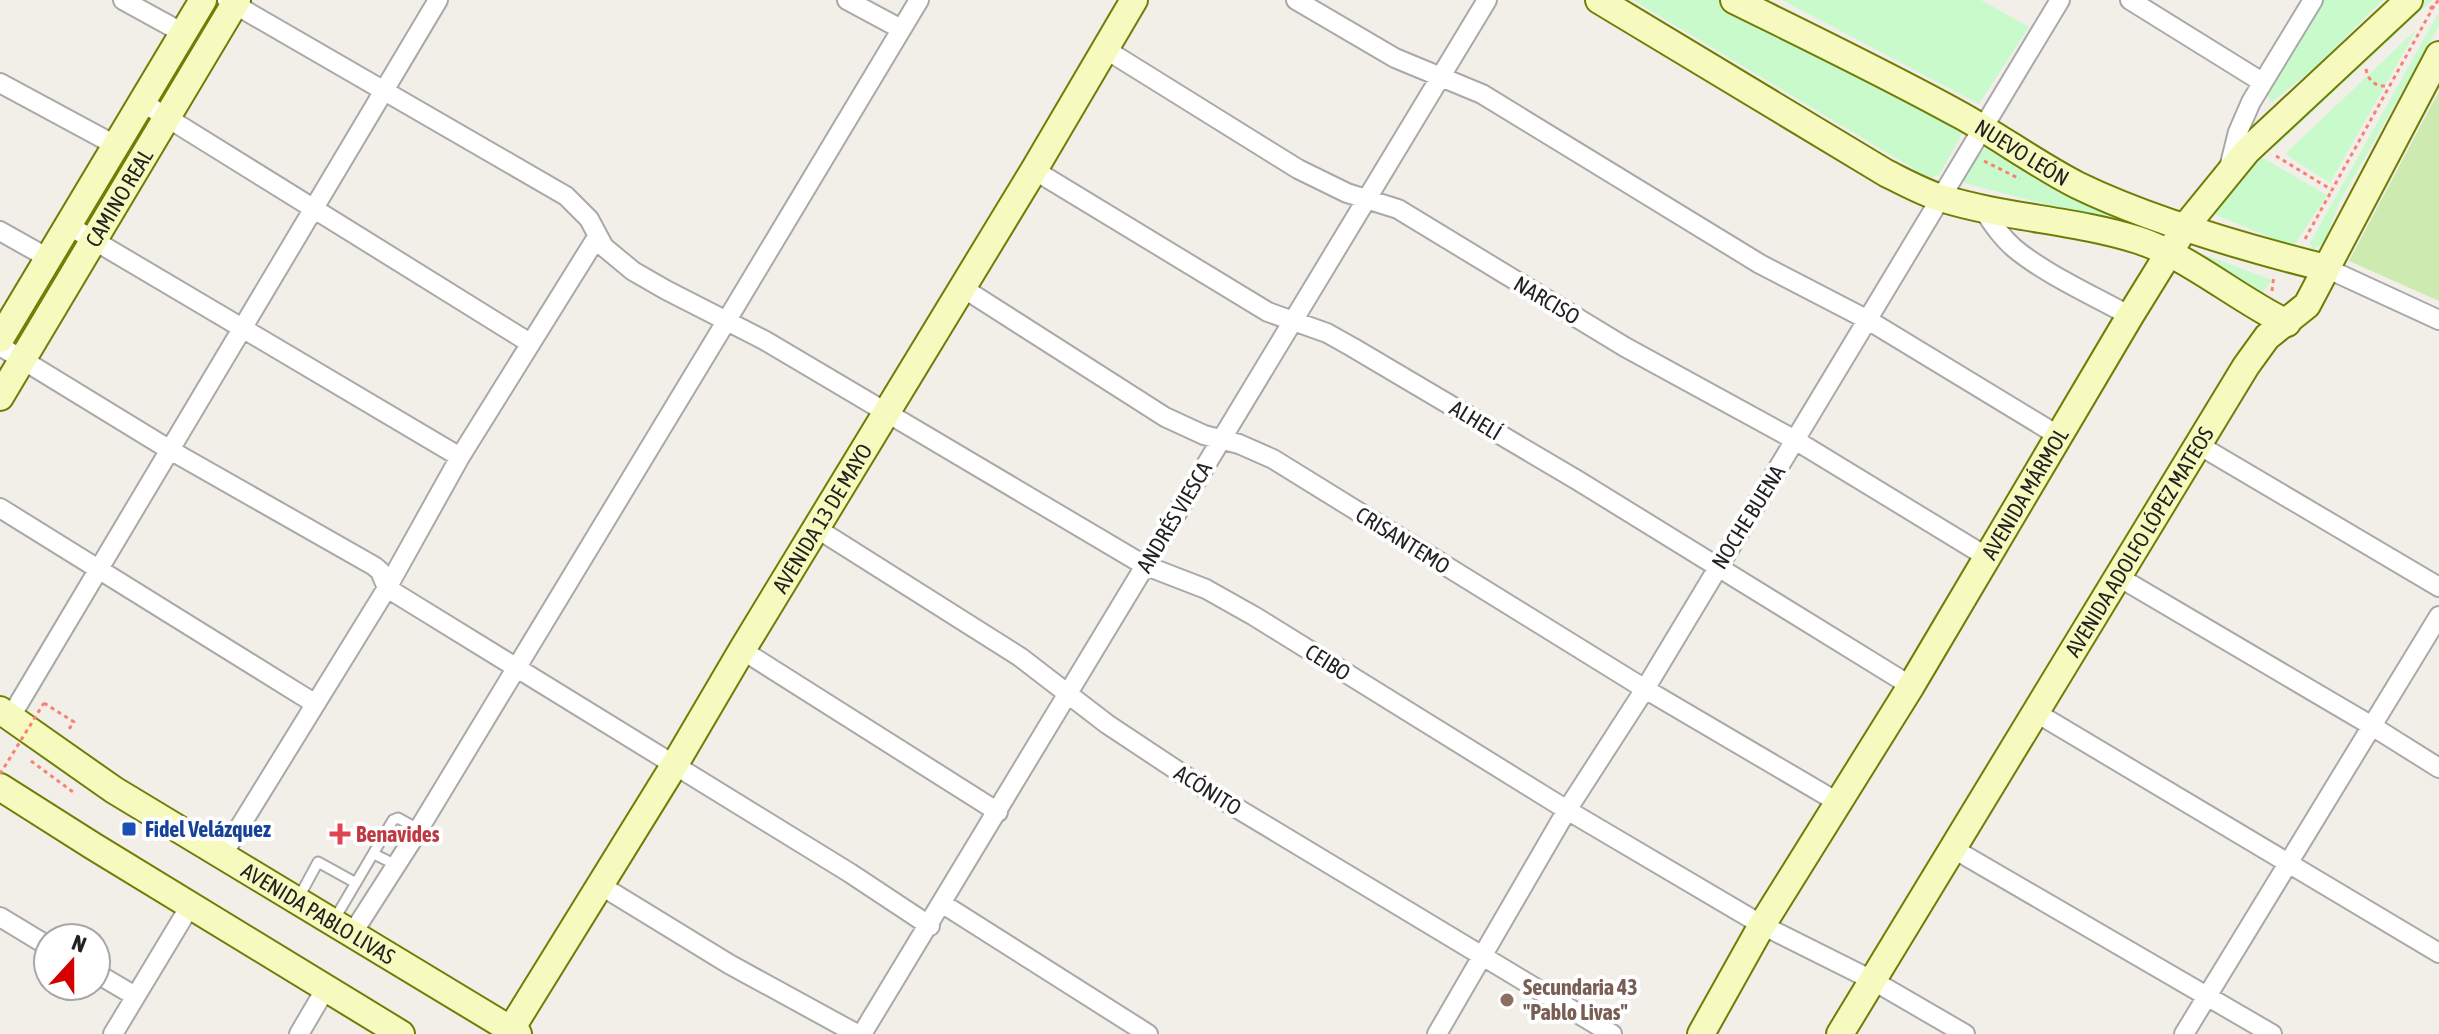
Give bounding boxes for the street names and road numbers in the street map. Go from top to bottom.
street label: NUEVO LEÓN [1970,114,2073,191]
street label: CAMINO REAL [80,144,158,252]
street label: NARCISO [1509,270,1585,330]
street label: ALHELÍ [1445,395,1507,445]
street label: AVENIDA ADOLFO LÓPEZ MATEOS [2059,422,2219,661]
street label: AVENIDA MÁRMOL [1976,423,2074,564]
street label: AVENIDA 13 DE MAYO [767,439,877,598]
street label: ANDRÉS VIESCA [1131,457,1217,577]
street label: NOCHE BUENA [1706,460,1790,574]
street label: CRISANTEMO [1351,501,1455,579]
street label: CEIBO [1301,638,1355,686]
street label: ACÓNITO [1170,759,1246,821]
street label: AVENIDA PABLO LIVAS [237,857,400,970]

